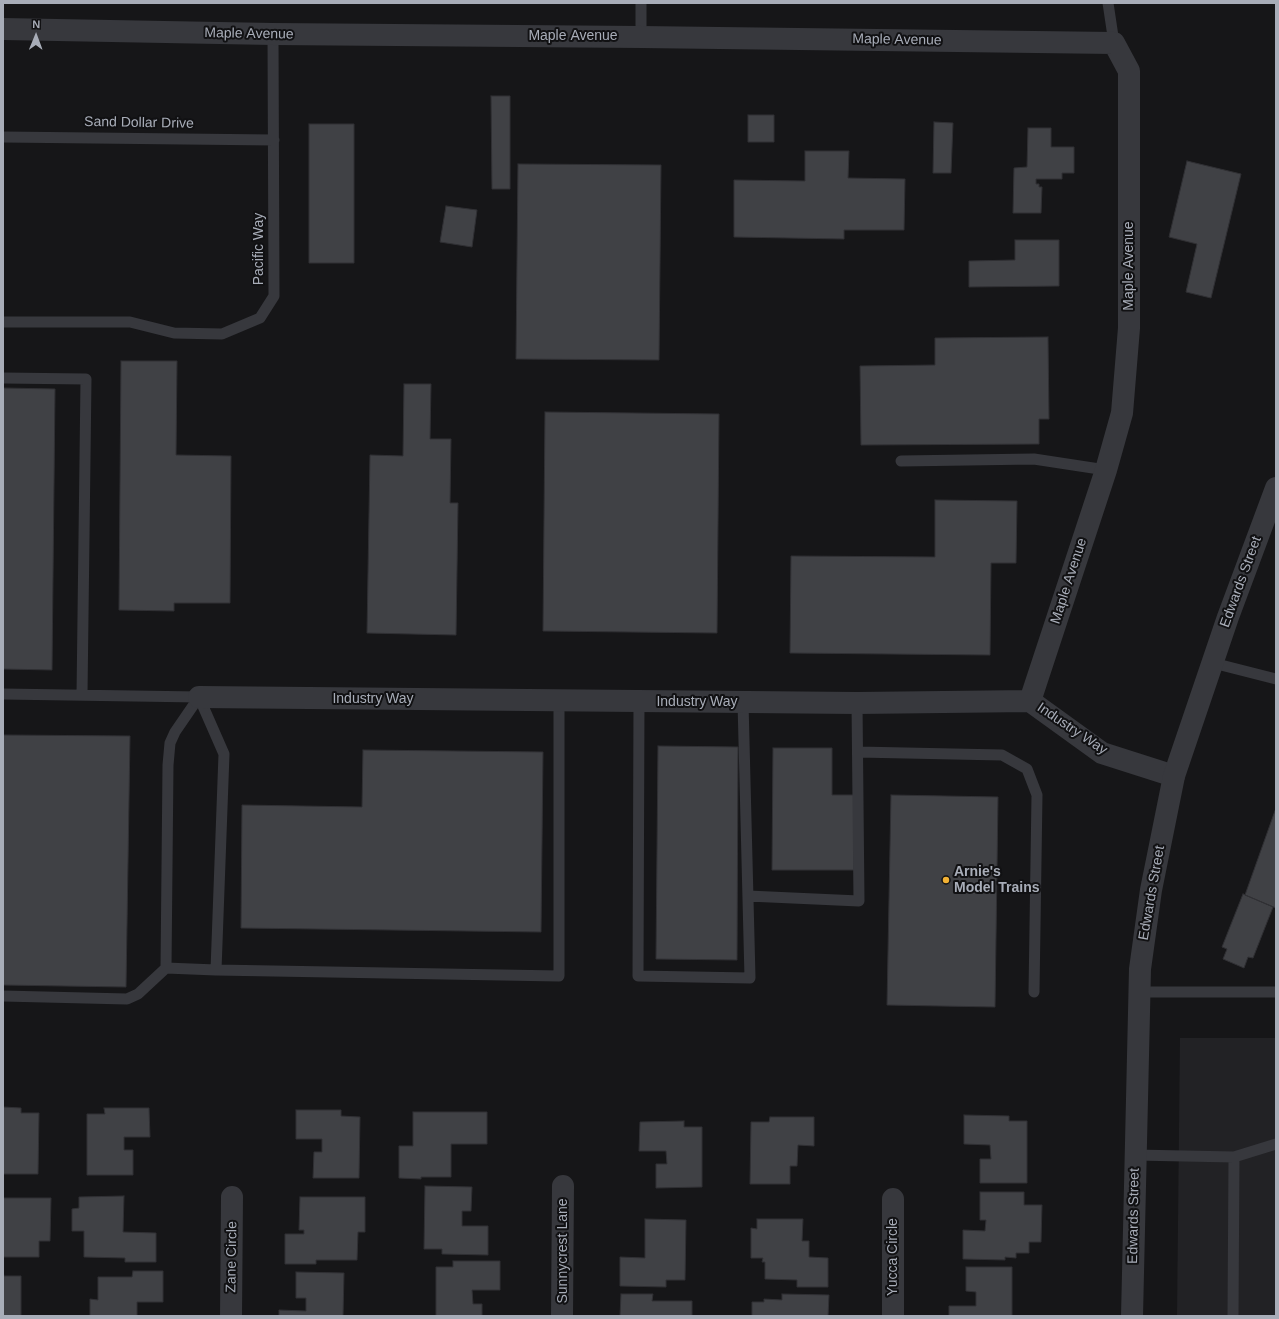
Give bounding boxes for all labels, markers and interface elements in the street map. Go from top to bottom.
north arrow [16,16,56,56]
text: N [32,18,40,30]
street label: Maple Avenue [204,25,294,43]
street label: Maple Avenue [528,28,618,44]
street label: Maple Avenue [852,31,942,49]
street label: Sand Dollar Drive [84,114,194,132]
street label: Pacific Way [251,213,267,285]
street label: Maple Avenue [1121,221,1137,311]
street label: Edwards Street [1217,534,1265,630]
street label: Maple Avenue [1047,536,1091,626]
street label: Industry Way [332,691,414,707]
street label: Industry Way [656,694,738,710]
street label: Industry Way [1034,699,1110,759]
street label: Edwards Street [1135,844,1169,942]
place label: Arnie's Model Trains [954,864,1040,896]
marker: Arnie's Model Trains [941,875,951,885]
street label: Edwards Street [1125,1168,1143,1264]
street label: Sunnycrest Lane [555,1198,571,1304]
street label: Yucca Circle [885,1218,901,1296]
street label: Zane Circle [223,1221,241,1293]

